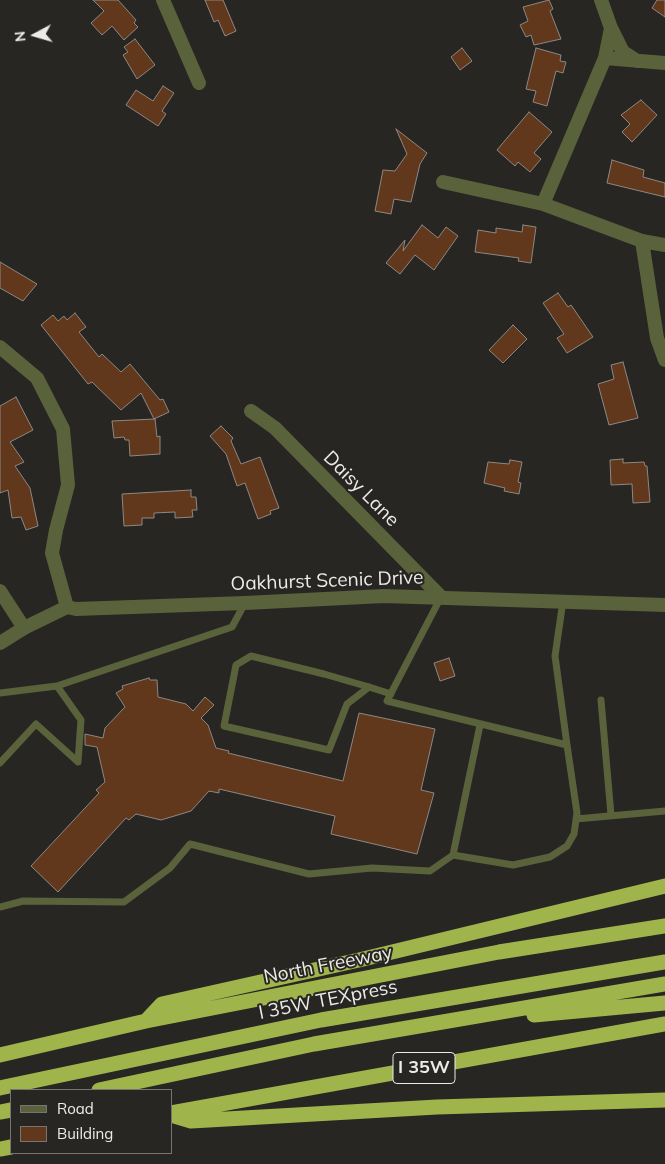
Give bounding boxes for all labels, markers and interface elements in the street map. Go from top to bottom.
north arrow [10,10,60,60]
text: N [11,30,30,43]
street label: Daisy Lane [318,446,404,532]
street label: Oakhurst Scenic Drive [230,566,424,596]
street label: North Freeway [262,941,394,989]
street label: I 35W TEXpress [257,975,399,1025]
road number: I 35W [393,1052,455,1084]
legend [10,1089,172,1154]
text: Road [57,1099,94,1118]
text: Building [57,1124,113,1143]

